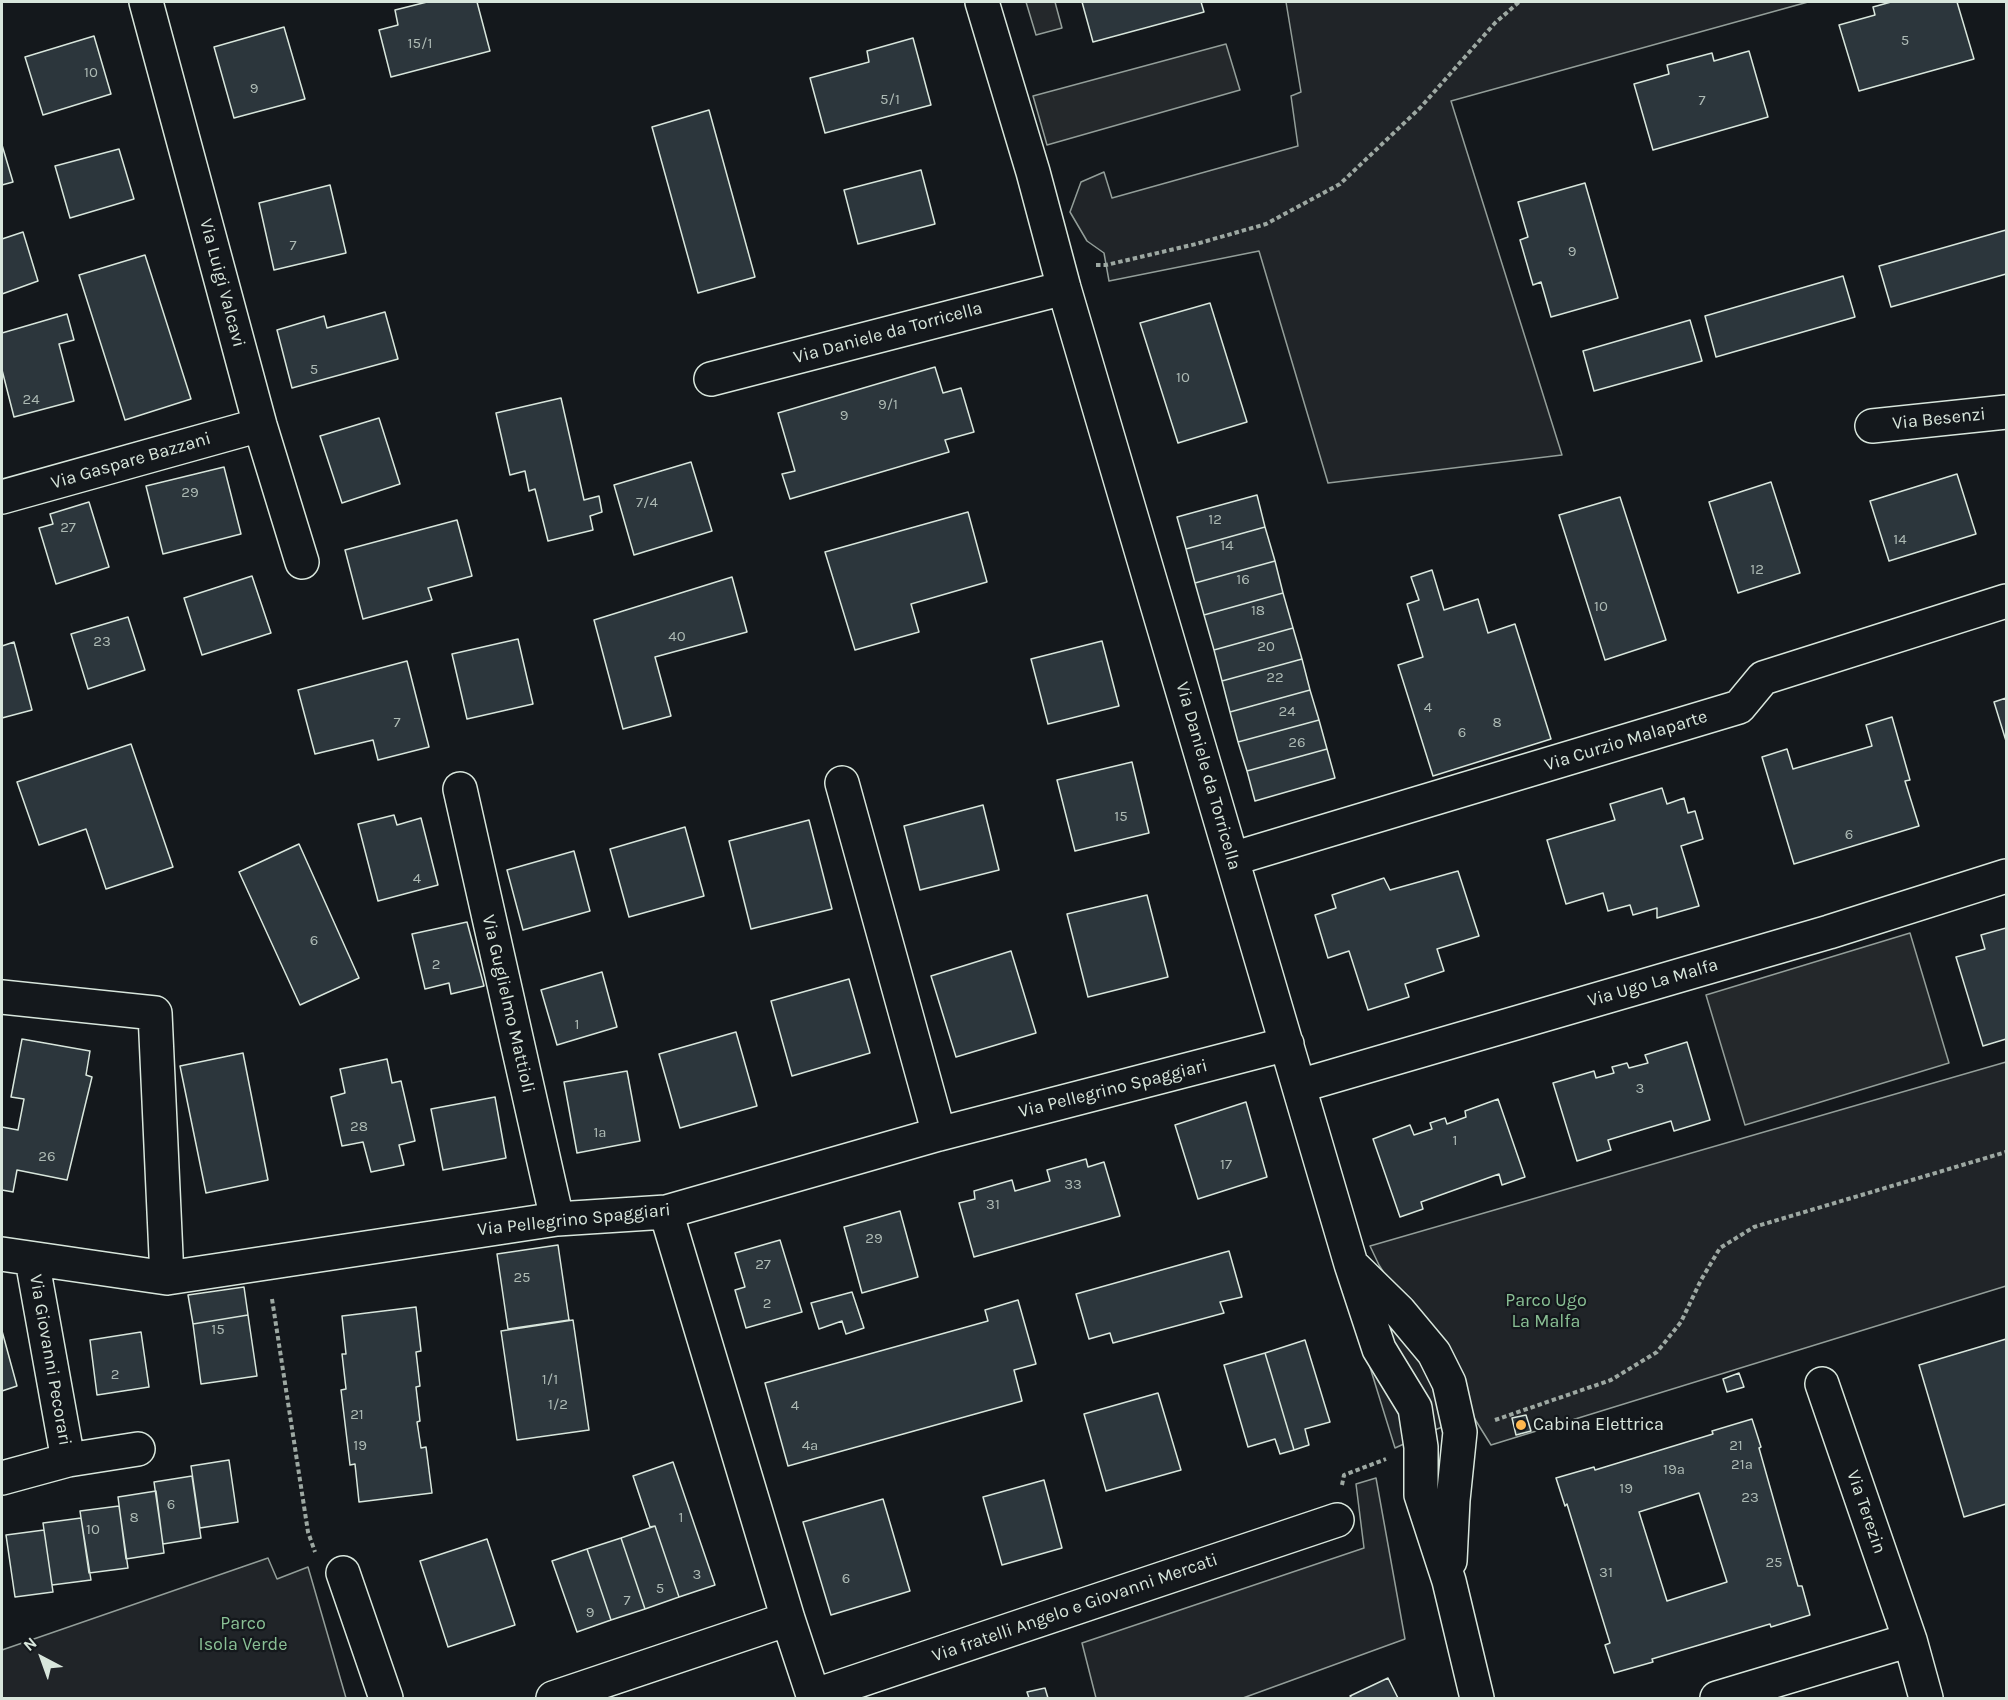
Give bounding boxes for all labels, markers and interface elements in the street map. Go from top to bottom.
house number: 5 [1901,32,1909,50]
house number: 15/1 [408,35,432,53]
house number: 10 [84,64,98,82]
house number: 9 [250,80,258,98]
house number: 5/1 [880,91,900,109]
house number: 7 [1698,92,1706,110]
street label: Via Luigi Valcavi [194,216,250,350]
house number: 7 [289,237,297,255]
house number: 9 [1568,243,1576,261]
street label: Via Daniele da Torricella [791,297,985,369]
house number: 5 [310,361,318,379]
house number: 10 [1176,369,1190,387]
house number: 24 [22,391,40,409]
house number: 9/1 [878,396,898,414]
street label: Via Besenzi [1891,403,1987,435]
house number: 9 [840,407,848,425]
street label: Via Gaspare Bazzani [49,428,213,494]
house number: 29 [181,484,199,502]
house number: 7/4 [636,494,658,512]
house number: 12 [1208,511,1222,529]
house number: 27 [60,519,76,537]
house number: 14 [1893,531,1907,549]
house number: 14 [1220,537,1234,555]
house number: 12 [1750,561,1764,579]
house number: 16 [1236,571,1250,589]
house number: 10 [1594,598,1608,616]
house number: 18 [1251,602,1265,620]
house number: 40 [668,628,686,646]
house number: 23 [93,633,111,651]
house number: 20 [1257,638,1275,656]
house number: 22 [1266,669,1284,687]
street label: Via Daniele da Torricella [1171,679,1245,873]
house number: 4 [1424,699,1432,717]
house number: 24 [1278,703,1296,721]
street label: Via Curzio Malaparte [1542,706,1710,776]
house number: 7 [393,714,401,732]
house number: 8 [1492,714,1502,732]
house number: 6 [1458,724,1466,742]
house number: 26 [1288,734,1306,752]
house number: 15 [1114,808,1128,826]
house number: 6 [1845,826,1853,844]
house number: 4 [413,870,421,888]
street label: Via Guglielmo Mattioli [477,913,539,1095]
house number: 6 [310,932,318,950]
street label: Via Ugo La Malfa [1585,954,1721,1012]
house number: 2 [432,956,440,974]
house number: 1 [575,1016,579,1034]
street label: Via Pellegrino Spaggiari [1016,1055,1210,1123]
house number: 3 [1636,1080,1644,1098]
house number: 28 [350,1118,368,1136]
house number: 1a [593,1124,607,1142]
house number: 1 [1453,1132,1457,1150]
house number: 26 [38,1148,56,1166]
house number: 17 [1220,1156,1232,1174]
house number: 33 [1064,1176,1082,1194]
house number: 31 [986,1196,1000,1214]
street label: Via Pellegrino Spaggiari [476,1199,672,1241]
house number: 29 [865,1230,883,1248]
house number: 27 [755,1256,771,1274]
house number: 25 [513,1269,531,1287]
street label: Via Giovanni Pecorari [24,1273,76,1447]
park label: Parco Ugo La Malfa [1505,1290,1587,1332]
house number: 2 [763,1295,771,1313]
house number: 15 [211,1321,225,1339]
house number: 2 [111,1366,119,1384]
house number: 1/1 [542,1371,558,1389]
house number: 1/2 [548,1396,568,1414]
house number: 4 [791,1397,799,1415]
house number: 21 [350,1406,364,1424]
place label: Cabina Elettrica [1533,1414,1664,1436]
marker: Cabina Elettrica [1514,1418,1528,1432]
house number: 19 [353,1437,367,1455]
house number: 4a [802,1437,818,1455]
house number: 21 [1729,1437,1743,1455]
house number: 21a [1731,1456,1753,1474]
house number: 19a [1663,1461,1685,1479]
street label: Via Terezin [1842,1467,1890,1557]
house number: 19 [1619,1480,1633,1498]
house number: 23 [1741,1489,1759,1507]
house number: 6 [167,1496,175,1514]
house number: 8 [129,1509,139,1527]
house number: 1 [679,1509,683,1527]
house number: 10 [86,1521,100,1539]
street label: Via fratelli Angelo e Giovanni Mercati [929,1549,1221,1667]
house number: 25 [1765,1554,1783,1572]
house number: 31 [1599,1564,1613,1582]
house number: 3 [693,1566,701,1584]
house number: 6 [842,1570,850,1588]
house number: 5 [656,1580,664,1598]
house number: 7 [623,1592,631,1610]
house number: 9 [586,1604,594,1622]
park label: Parco Isola Verde [199,1613,287,1656]
north arrow [12,1628,72,1688]
text: N [19,1633,40,1655]

